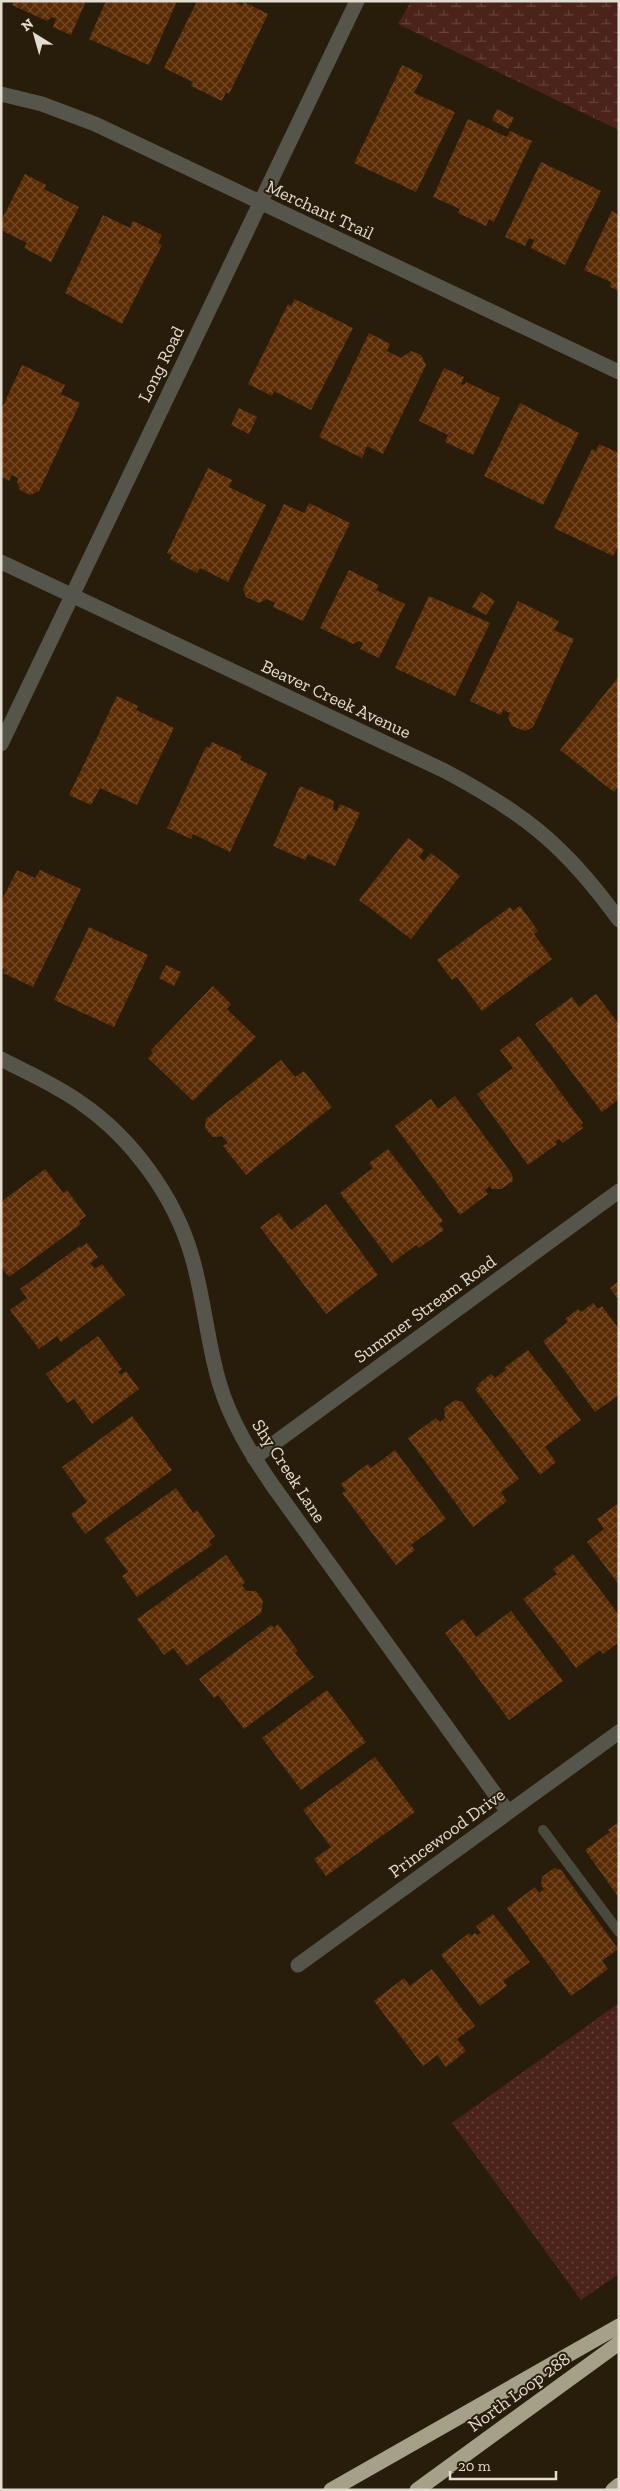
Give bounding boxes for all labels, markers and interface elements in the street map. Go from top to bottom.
north arrow [10,10,60,60]
text: N [18,15,37,35]
street label: Merchant Trail [263,175,378,245]
street label: Long Road [133,322,189,406]
street label: Beaver Creek Avenue [258,655,414,743]
street label: Summer Stream Road [350,1250,500,1368]
street label: Shy Creek Lane [247,1415,331,1527]
street label: Princewood Drive [385,1783,509,1883]
street label: North Loop 288 [463,2347,575,2437]
scale bar [450,2448,556,2480]
text: 20 m [458,2457,491,2475]

